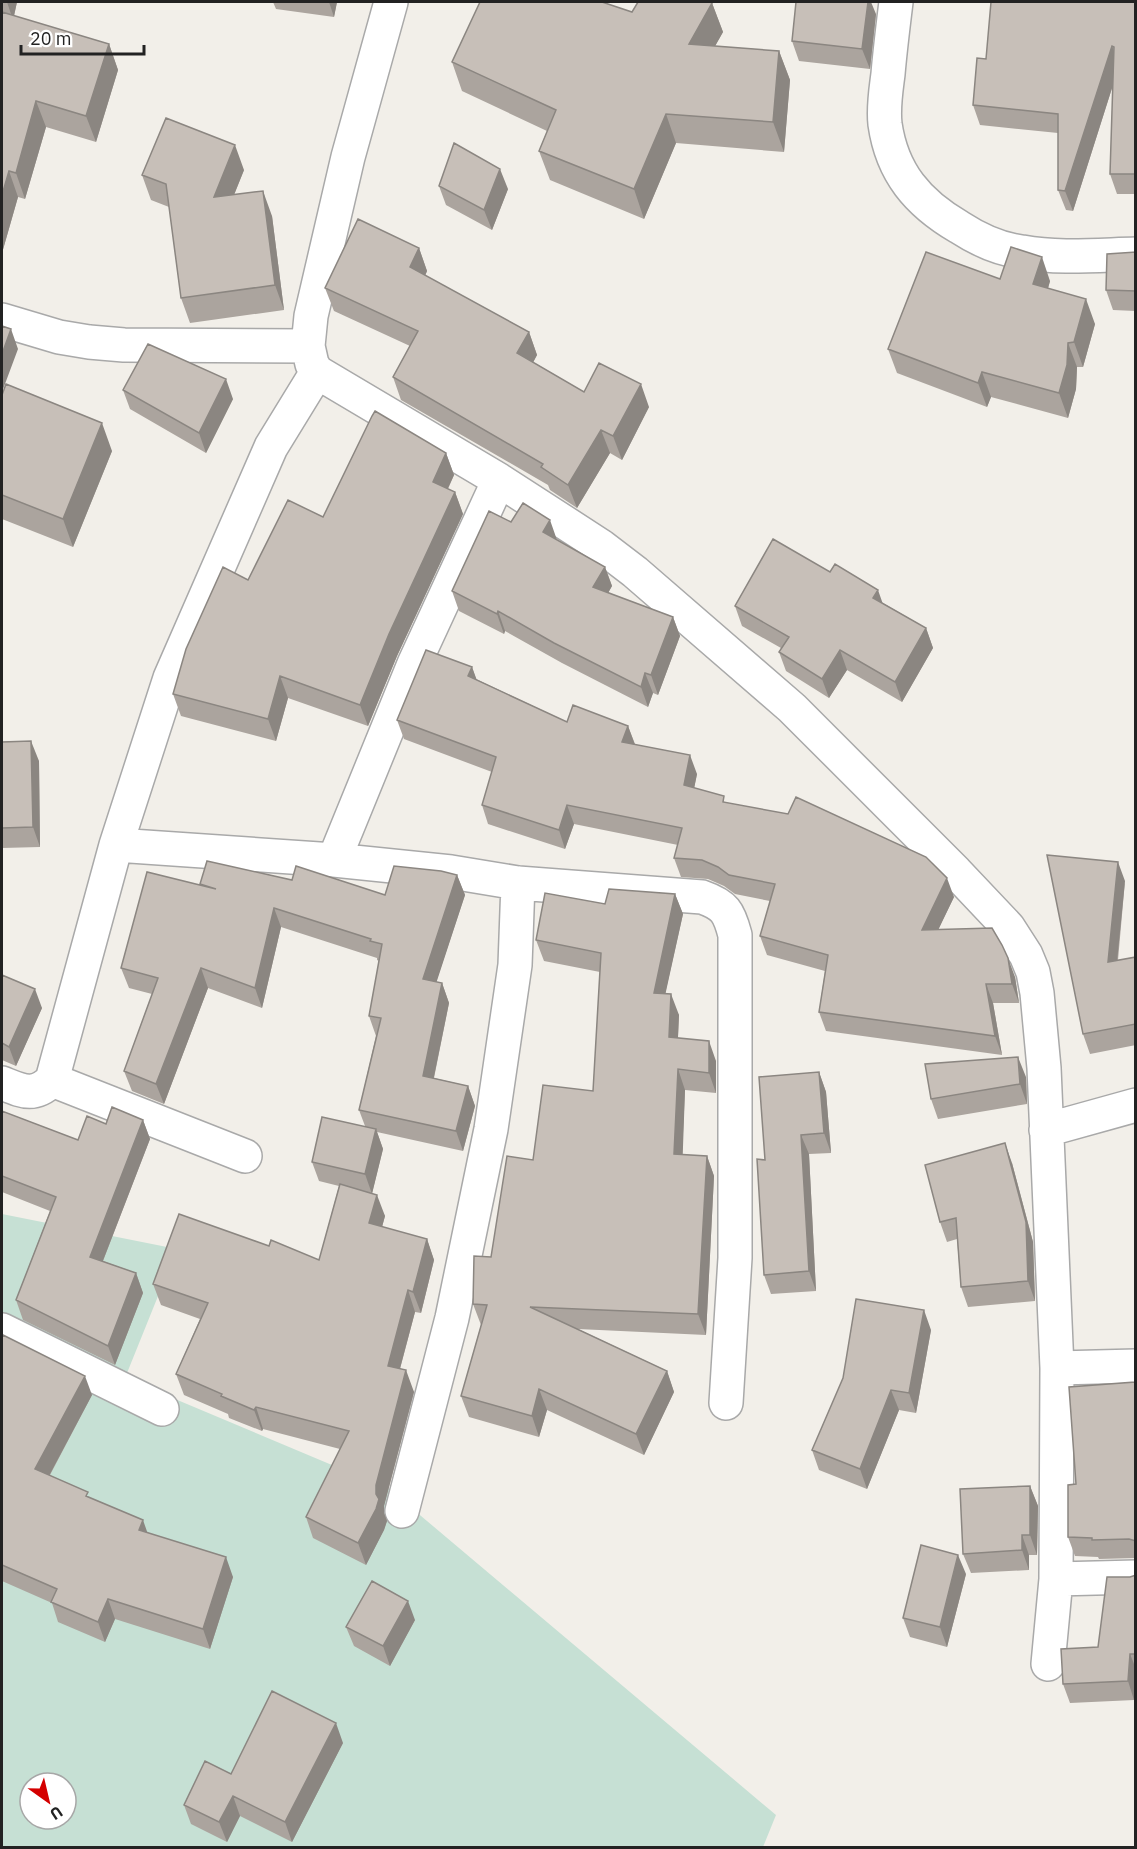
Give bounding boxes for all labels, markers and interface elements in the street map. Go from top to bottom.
scale bar [21,18,144,56]
text: 20 m [30,27,72,50]
north arrow [18,1771,78,1831]
text: U [46,1802,67,1825]

